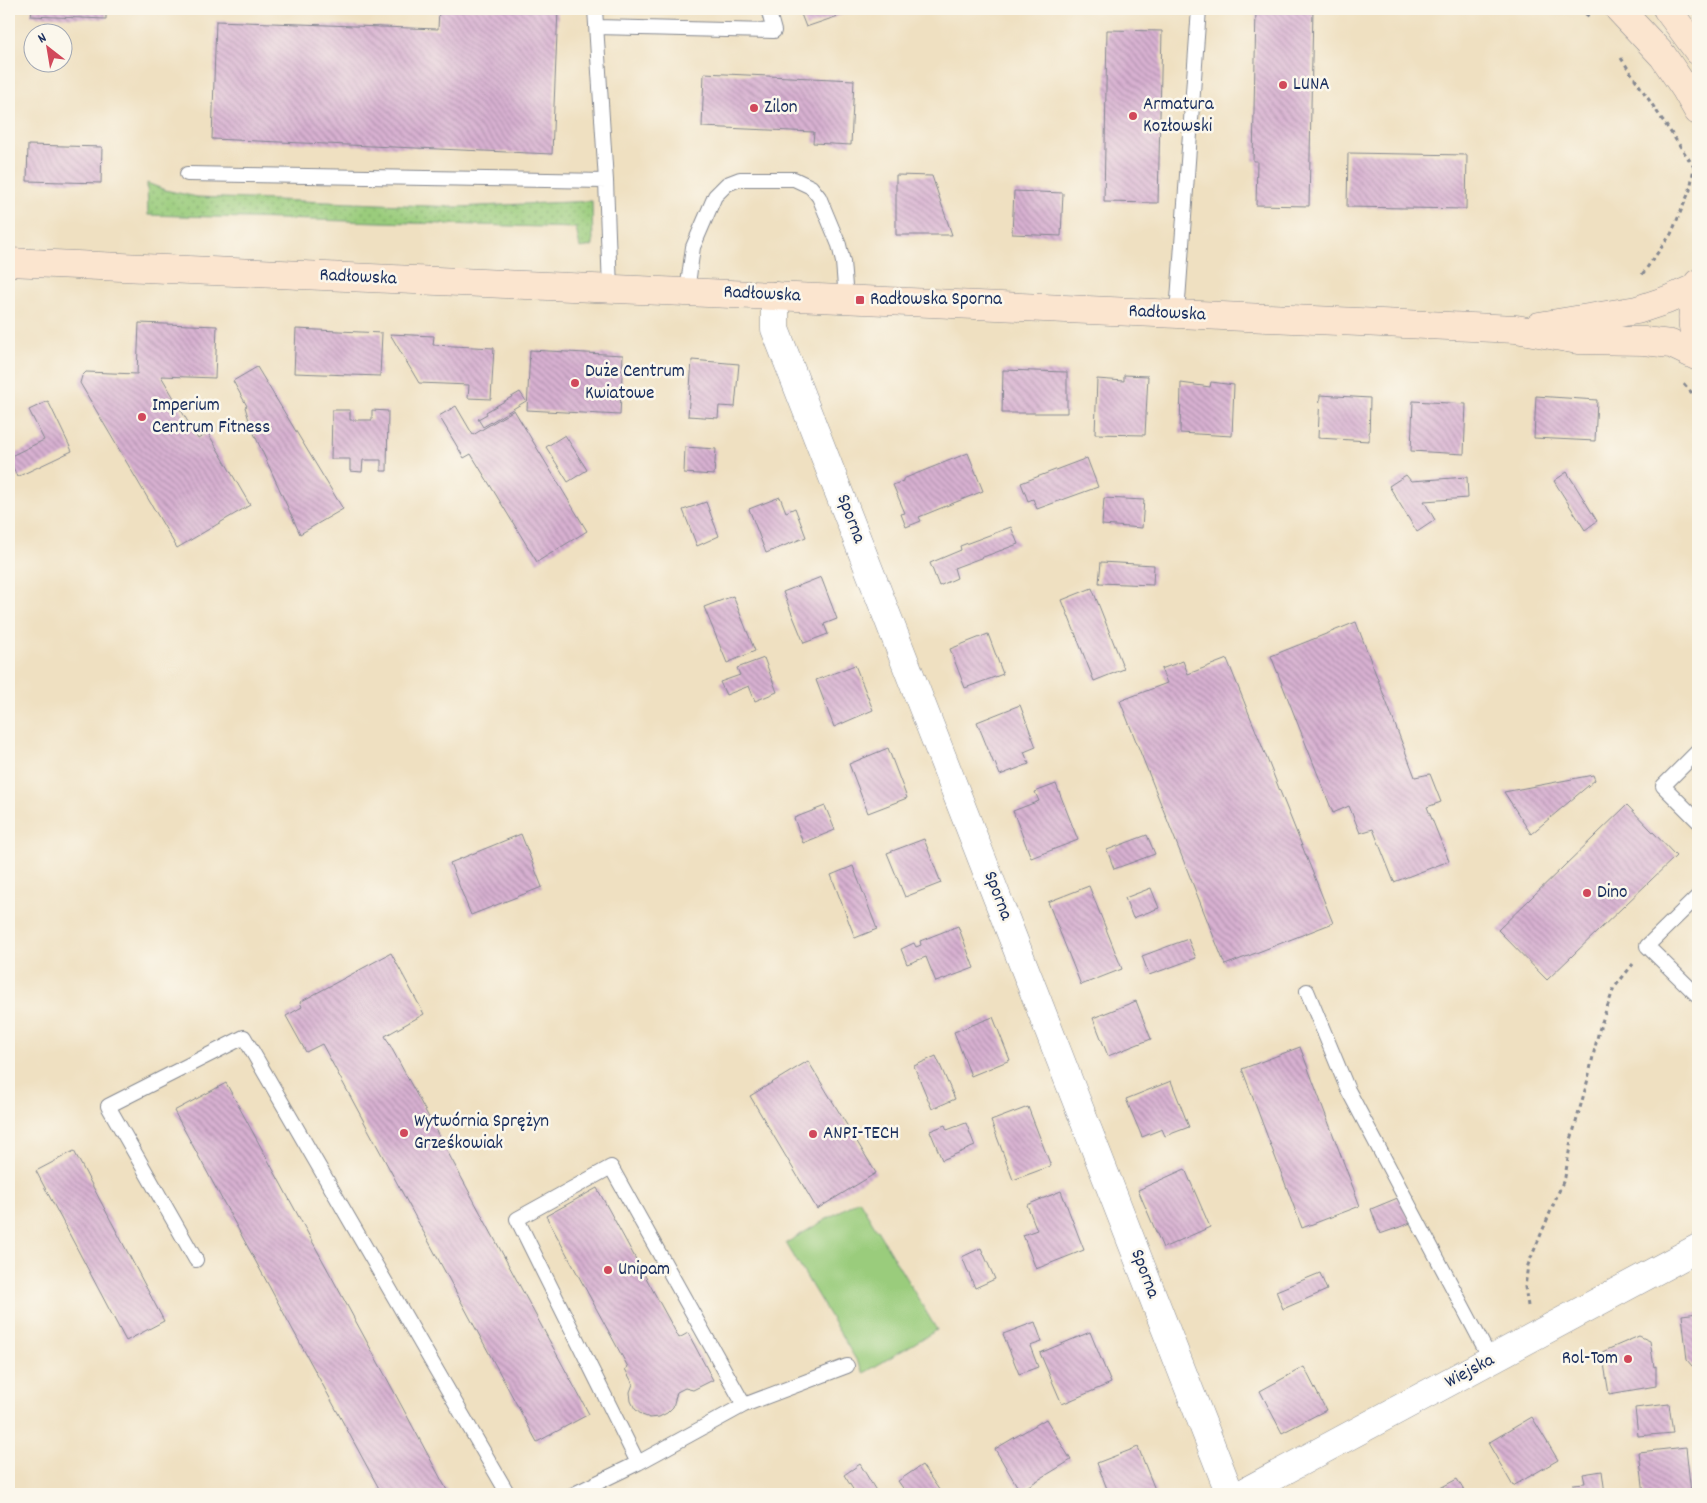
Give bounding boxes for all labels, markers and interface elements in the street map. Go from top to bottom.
north arrow [22,22,72,72]
text: N [34,28,51,49]
place label: LUNA [1293,72,1330,99]
marker: LUNA [1277,79,1289,91]
place label: Armatura Kozłowski [1143,92,1215,141]
place label: Zilon [764,95,798,122]
marker: Zilon [748,102,760,114]
marker: Armatura Kozłowski [1127,110,1139,122]
street label: Radłowska [319,262,398,294]
street label: Radłowska [723,279,802,311]
place label: Radłowska Sporna [870,287,1003,314]
marker: Radłowska Sporna [854,294,866,306]
street label: Radłowska [1128,298,1207,330]
place label: Duże Centrum Kwiatowe [585,359,685,408]
marker: Duże Centrum Kwiatowe [569,377,581,389]
place label: Imperium Centrum Fitness [152,393,270,442]
marker: Imperium Centrum Fitness [136,411,148,423]
street label: Sporna [828,491,872,548]
street label: Sporna [975,868,1019,925]
place label: Dino [1597,880,1628,907]
marker: Dino [1581,887,1593,899]
place label: Wytwórnia Sprężyn Grześkowiak [414,1109,549,1158]
place label: ANPI-TECH [823,1121,899,1148]
marker: Wytwórnia Sprężyn Grześkowiak [398,1127,410,1139]
marker: ANPI-TECH [807,1128,819,1140]
street label: Sporna [1122,1246,1166,1303]
place label: Unipam [618,1257,670,1284]
marker: Unipam [602,1264,614,1276]
place label: Rol-Tom [1562,1346,1618,1373]
street label: Wiejska [1441,1347,1500,1396]
marker: Rol-Tom [1622,1353,1634,1365]

